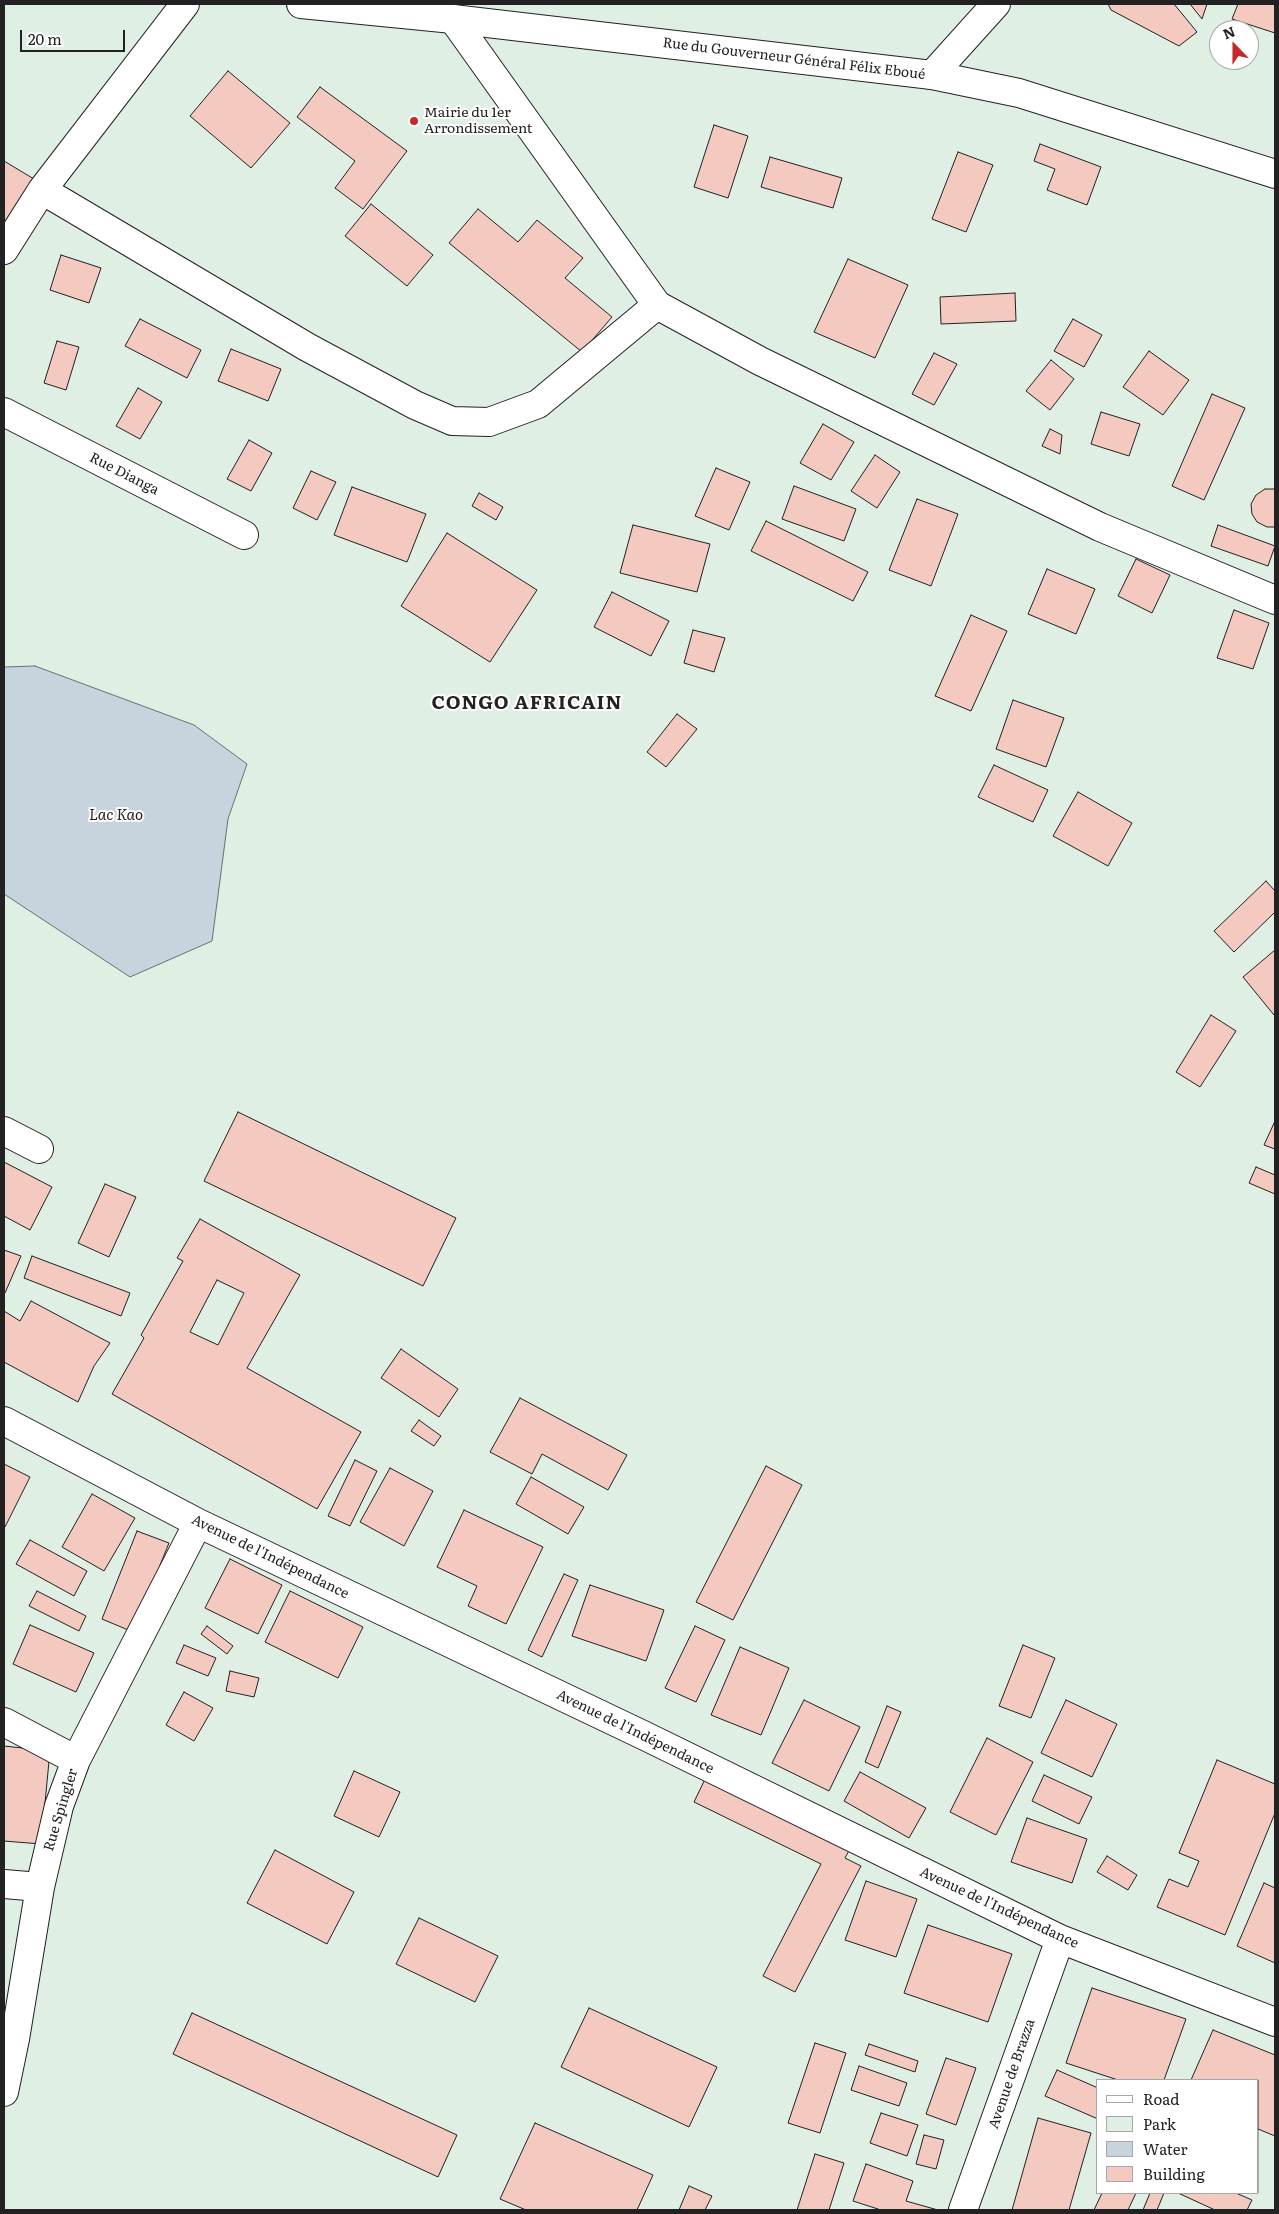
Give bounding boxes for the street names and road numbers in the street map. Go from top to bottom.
street label: Rue du Gouverneur Général Félix Eboué [662,35,926,83]
street label: Rue Dianga [86,449,162,499]
street label: Avenue de l'Indépendance [188,1511,352,1603]
street label: Avenue de l'Indépendance [553,1686,717,1778]
street label: Rue Spingler [40,1767,82,1853]
street label: Avenue de l'Indépendance [917,1864,1081,1952]
street label: Avenue de Brazza [985,2017,1039,2131]

